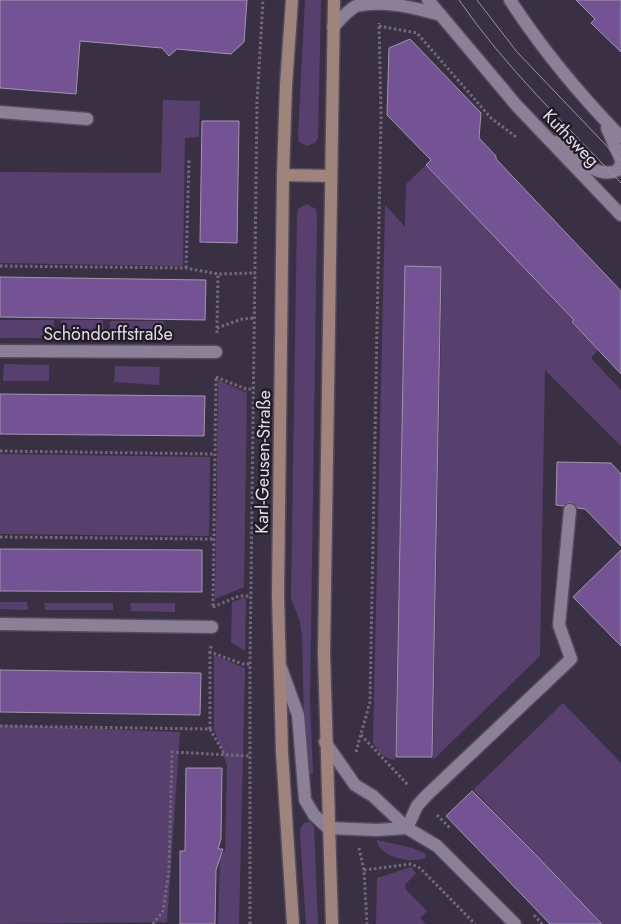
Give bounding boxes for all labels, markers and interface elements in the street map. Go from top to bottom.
street label: Kuthsweg [537,103,605,173]
street label: Schöndorffstraße [43,321,173,347]
street label: Karl-Geusen-Straße [249,390,277,534]

